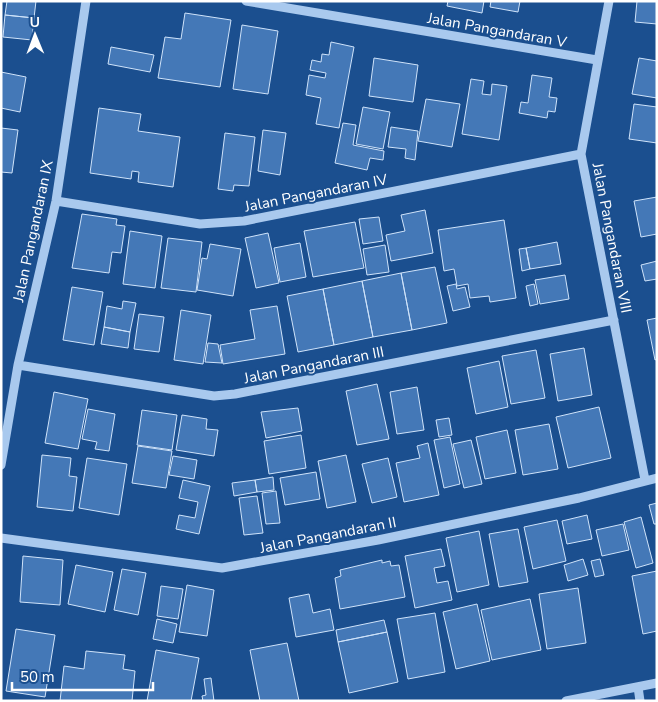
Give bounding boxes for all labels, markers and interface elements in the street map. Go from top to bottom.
street label: Jalan Pangandaran V [425,8,569,52]
north arrow [10,10,60,60]
text: U [29,13,40,32]
street label: Jalan Pangandaran IX [8,158,58,305]
street label: Jalan Pangandaran VIII [587,160,636,315]
street label: Jalan Pangandaran IV [242,169,390,217]
street label: Jalan Pangandaran III [241,342,386,389]
street label: Jalan Pangandaran II [257,512,398,558]
scale bar [12,660,154,692]
text: 50 m [20,667,55,687]

